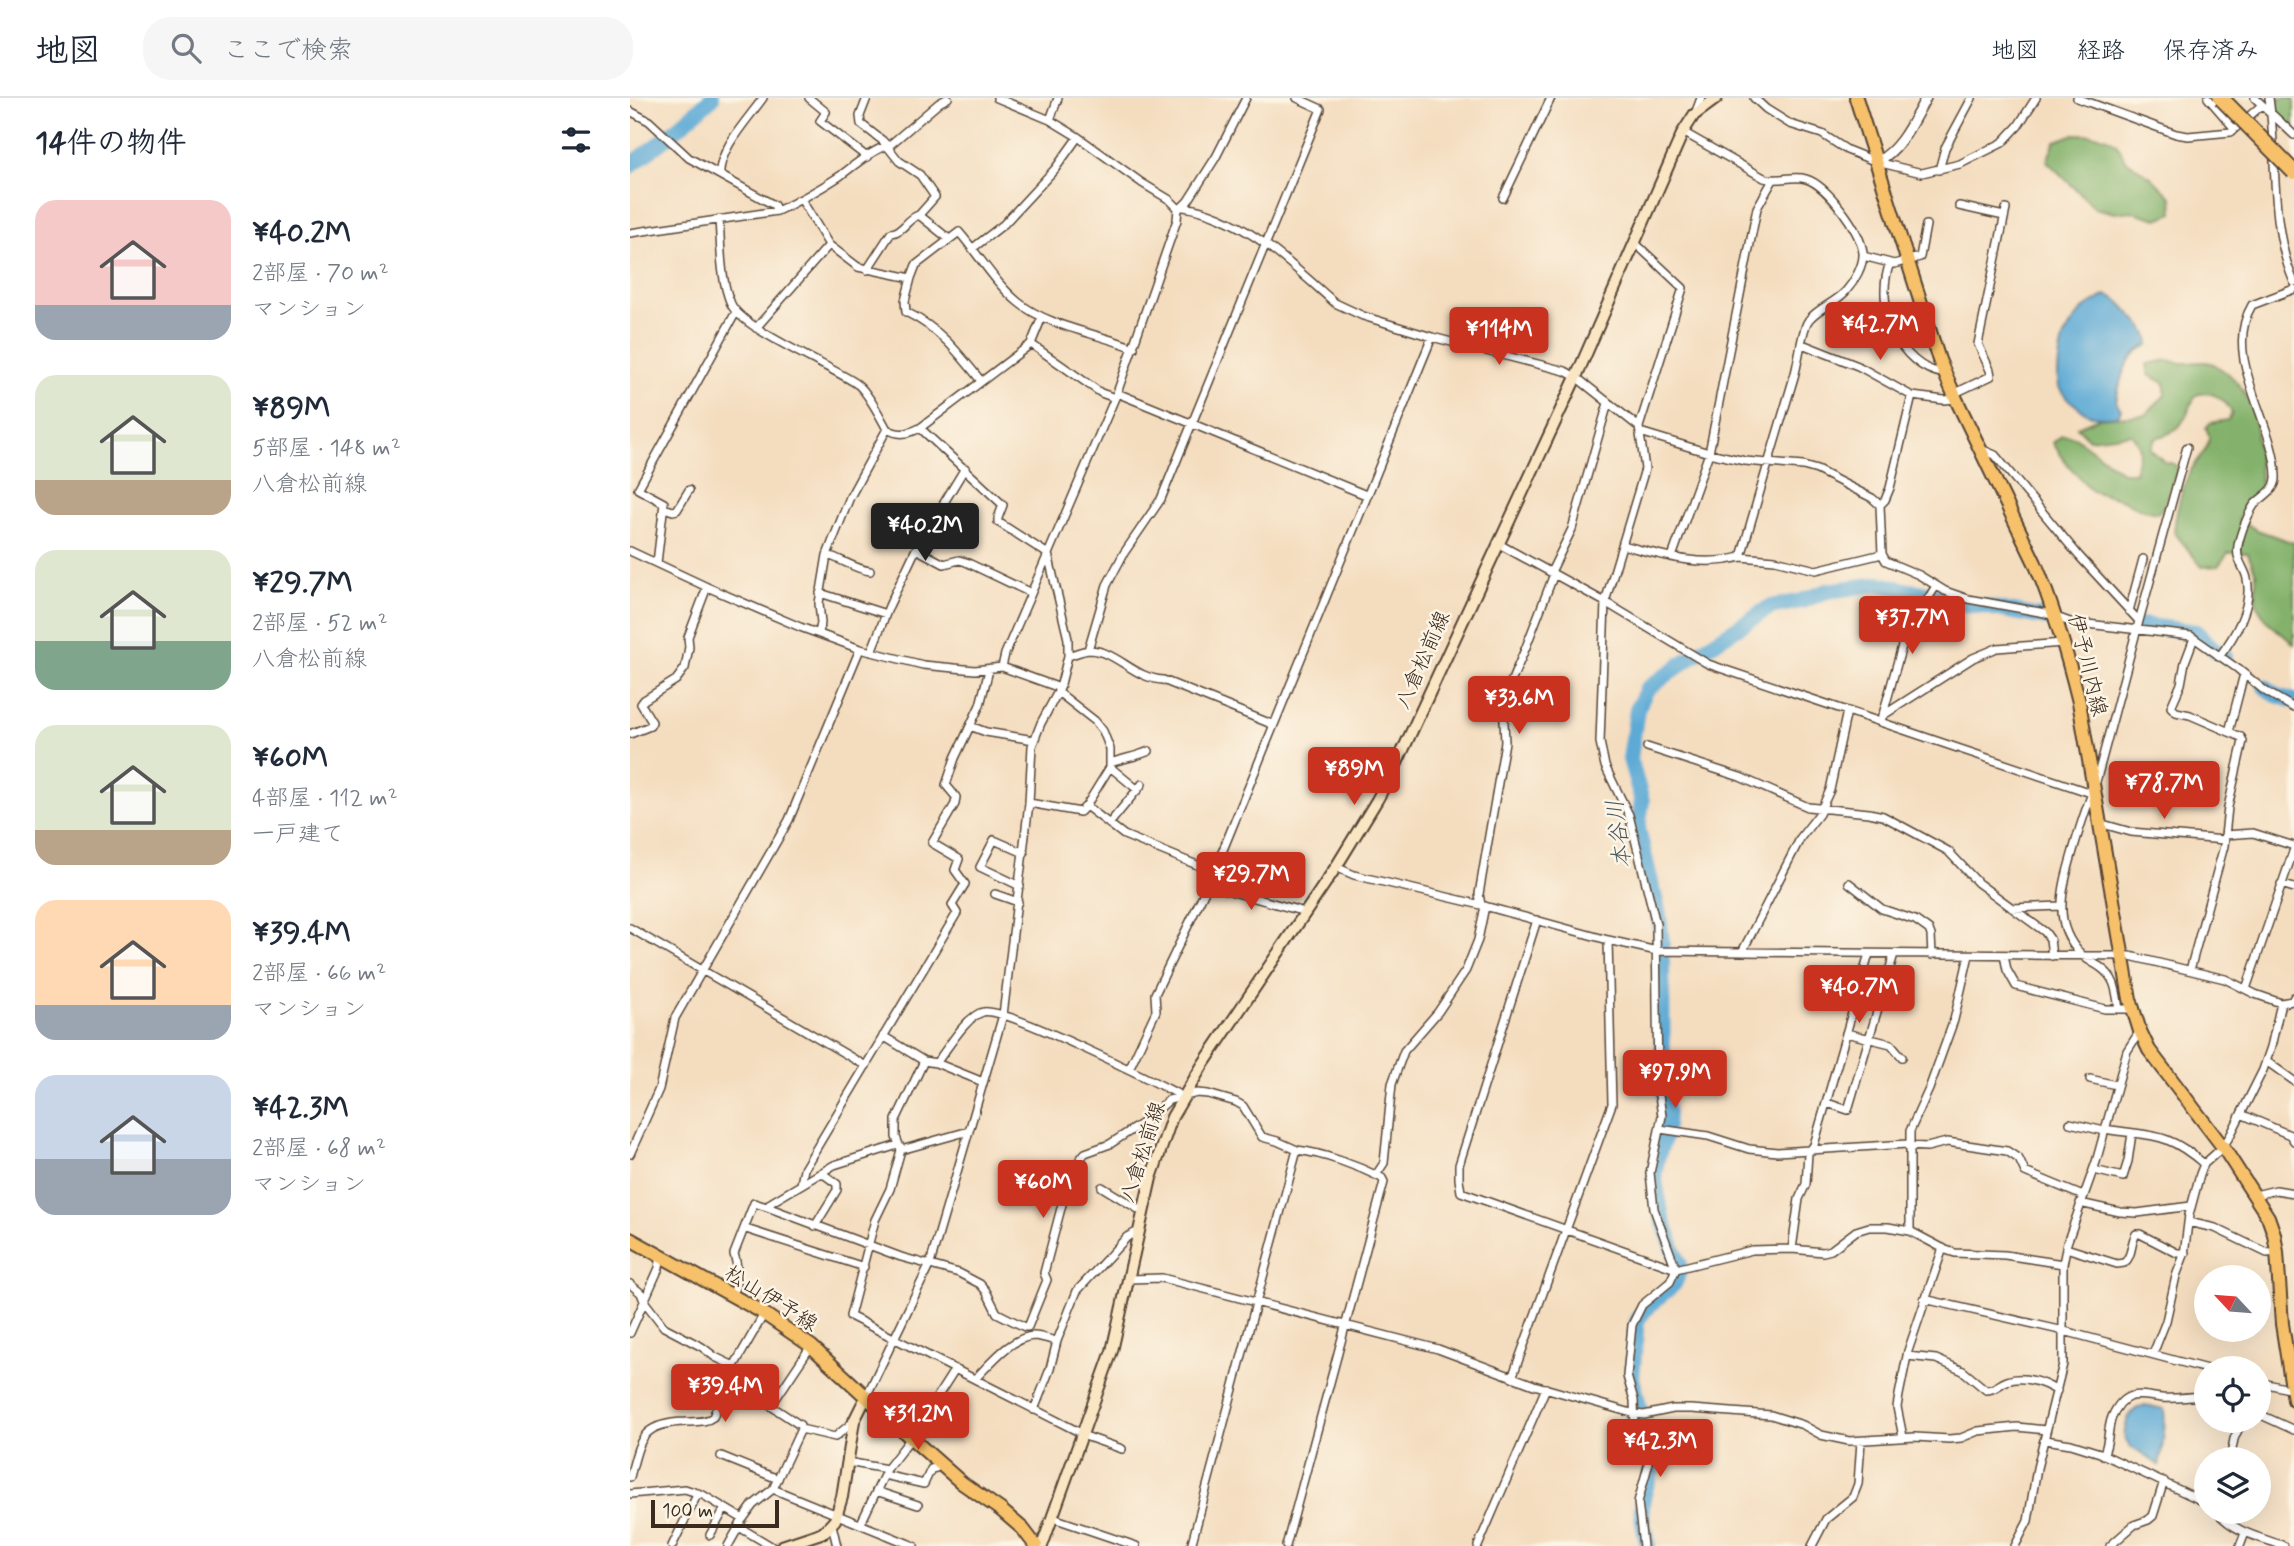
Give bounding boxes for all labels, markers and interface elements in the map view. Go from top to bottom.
search box [143,17,633,80]
icon: search [167,29,205,67]
text: 地図 [35,30,101,74]
text: ここで検索 [223,34,353,68]
text: 地図 [1991,36,2039,67]
text: 経路 [2077,36,2125,67]
text: 保存済み [2163,36,2259,67]
icon: filters [557,121,595,159]
text: 14件の物件 [35,124,187,163]
text: ¥40.2M [252,214,351,253]
icon: home [91,228,175,312]
text: 2部屋 · 70 m² [252,259,389,289]
text: マンション [252,295,366,325]
pin: ¥42.7M [1823,302,1937,362]
pin: ¥114M [1450,308,1548,367]
text: ¥42.7M [1841,310,1919,340]
text: ¥114M [1465,315,1533,345]
text: ¥89M [252,389,330,428]
icon: home [91,403,175,487]
text: 5部屋 · 148 m² [252,434,401,464]
text: 八倉松前線 [252,470,367,500]
pin: ¥40.2M [868,504,982,563]
text: ¥40.2M [887,511,963,541]
text: ¥29.7M [252,564,353,603]
icon: home [91,578,175,662]
pin: ¥37.7M [1855,596,1969,656]
text: ¥37.7M [1875,604,1949,634]
street label: 八倉松前線 [1389,606,1457,714]
text: 2部屋 · 52 m² [252,609,388,639]
street label: 伊予川内線 [2061,611,2113,719]
text: 八倉松前線 [252,645,367,675]
pin: ¥33.6M [1462,676,1576,736]
text: ¥33.6M [1484,684,1554,714]
text: ¥60M [252,739,328,778]
pin: ¥89M [1313,748,1395,807]
icon: home [91,753,175,837]
text: ¥89M [1324,755,1384,785]
pin: ¥78.7M [2107,762,2221,821]
text: ¥78.7M [2125,769,2203,799]
text: 4部屋 · 112 m² [252,784,398,814]
water label: 本谷川 [1601,798,1639,870]
text: 一戸建て [252,820,344,850]
pin: ¥29.7M [1194,852,1308,912]
text: ¥29.7M [1212,860,1290,890]
text: ¥39.4M [252,914,351,953]
icon: home [91,928,175,1012]
text: 2部屋 · 66 m² [252,959,386,989]
pin: ¥40.7M [1802,965,1916,1025]
text: ¥40.7M [1820,973,1898,1003]
text: マンション [252,995,366,1025]
pin: ¥97.9M [1618,1051,1732,1110]
text: ¥97.9M [1639,1058,1711,1088]
text: ¥42.3M [252,1089,349,1128]
street label: 八倉松前線 [1113,1098,1173,1206]
icon: home [91,1103,175,1187]
text: 2部屋 · 68 m² [252,1134,386,1164]
pin: ¥60M [1002,1160,1084,1220]
text: ¥60M [1014,1168,1072,1198]
text: マンション [252,1170,366,1200]
street label: 松山伊予線 [719,1259,823,1339]
north arrow [2194,1265,2272,1342]
map controls [2194,1265,2271,1524]
button: locate [2194,1356,2271,1433]
pin: ¥39.4M [668,1364,782,1424]
text: ¥39.4M [687,1372,763,1402]
pin: ¥31.2M [861,1392,975,1452]
text: ¥31.2M [883,1400,953,1430]
pin: ¥42.3M [1603,1420,1717,1479]
text: ¥42.3M [1623,1427,1697,1457]
button: layers [2194,1447,2271,1524]
scale bar [651,1497,779,1529]
text: 100 m [662,1499,713,1524]

